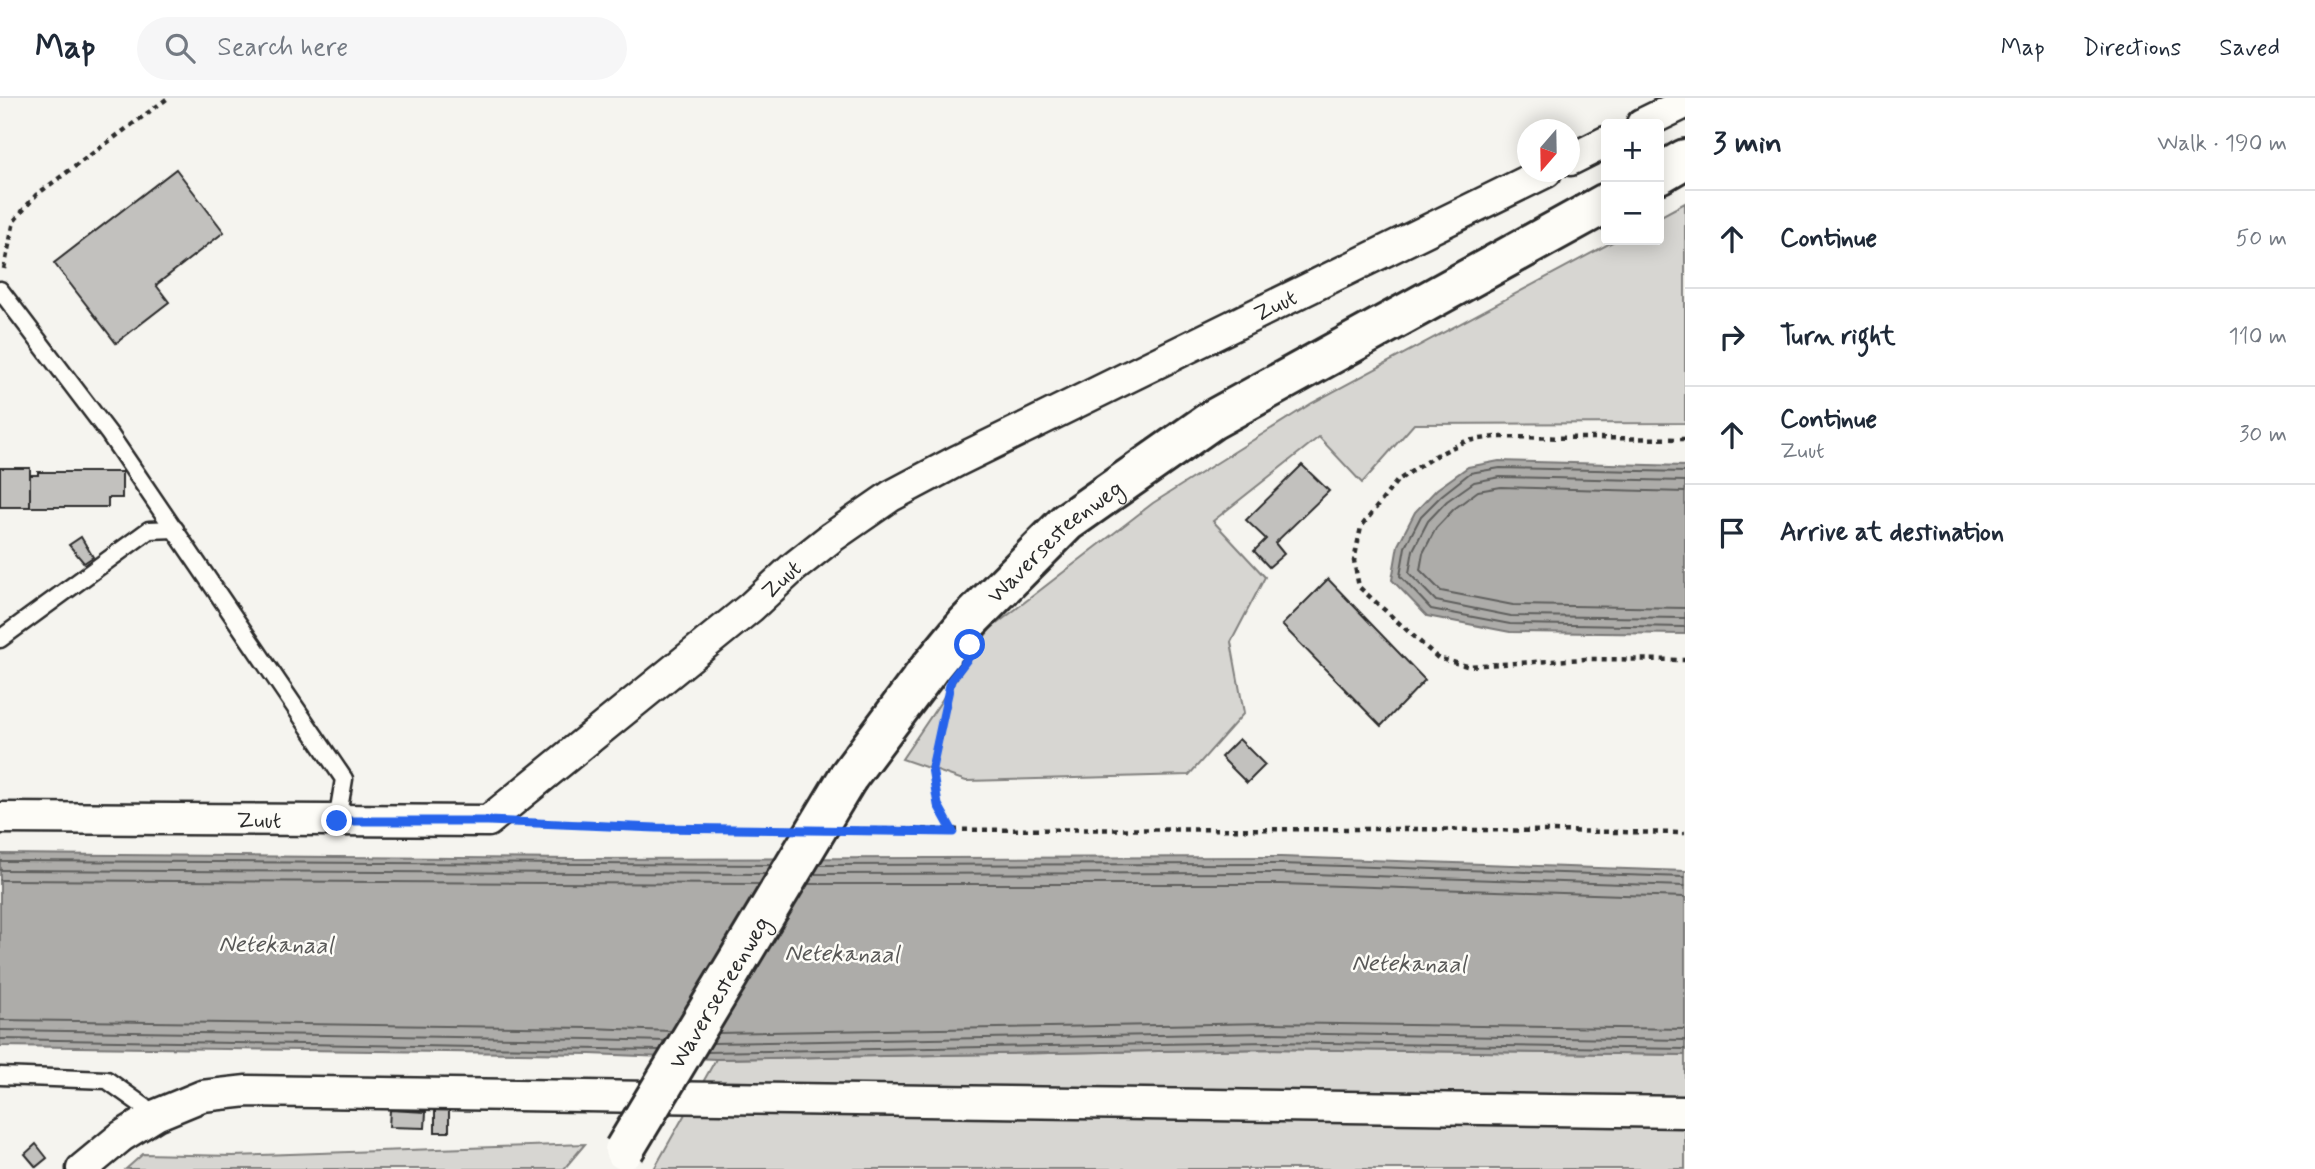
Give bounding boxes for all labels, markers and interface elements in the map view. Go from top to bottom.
search box [137,17,627,80]
text: Map [35,26,95,70]
icon: search [161,29,199,67]
text: Search here [217,31,348,65]
text: Map [2001,33,2045,64]
text: Directions [2083,33,2181,64]
text: Saved [2219,33,2280,64]
north arrow [1517,119,1580,182]
map controls [1601,119,1664,245]
button: + [1601,119,1664,182]
text: 3 min [1713,124,1782,163]
text: Walk · 190 m [2157,129,2287,159]
button: − [1601,182,1664,245]
icon: ahead [1713,220,1751,258]
text: Continue [1780,222,1877,256]
text: 50 m [2236,224,2287,254]
street label: Zuut [1249,283,1303,330]
icon: right [1713,318,1751,356]
text: Turn right [1780,320,1896,354]
text: 110 m [2228,322,2287,352]
text: Continue [1780,403,1877,437]
icon: ahead [1713,416,1751,454]
text: 30 m [2239,420,2287,450]
text: Zuut [1780,437,1825,467]
street label: Waversesteenweg [982,474,1131,611]
icon: arrive [1713,514,1751,552]
text: Arrive at destination [1780,516,2004,550]
street label: Zuut [756,554,808,607]
route start [954,629,985,660]
route end [321,805,352,836]
street label: Zuut [237,806,281,837]
street label: Waversesteenweg [663,911,780,1075]
water label: Netekanaal [218,929,336,962]
water label: Netekanaal [784,938,902,971]
water label: Netekanaal [1351,948,1469,981]

